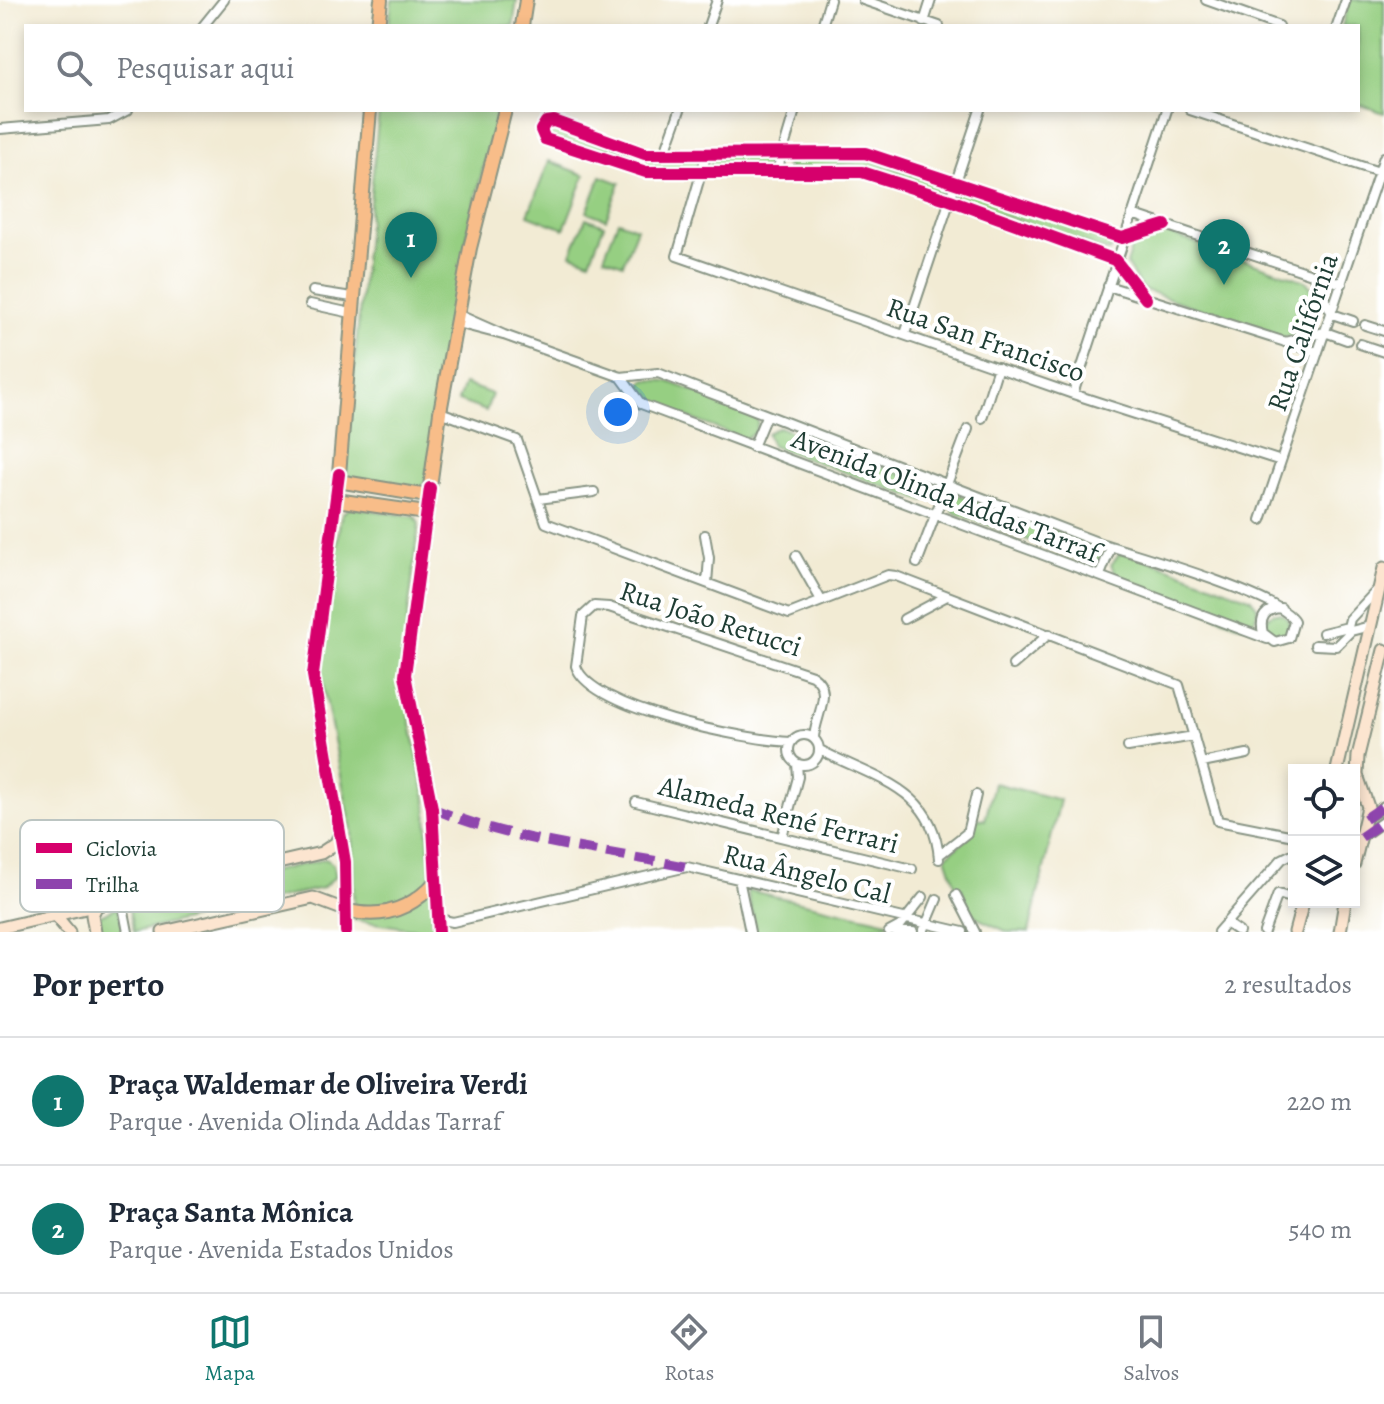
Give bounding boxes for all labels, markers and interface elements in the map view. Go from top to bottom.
search box [24,24,1360,112]
icon: search [52,46,96,90]
text: Pesquisar aqui [116,48,294,88]
pin: 1 [385,212,437,278]
pin: 2 [1198,219,1250,285]
street label: Rua Califórnia [1258,248,1348,417]
street label: Rua San Francisco [882,288,1090,392]
your location [598,392,638,432]
street label: Avenida Olinda Addas Tarraf [785,419,1108,574]
street label: Rua João Retucci [615,572,806,666]
map controls [1288,764,1360,908]
button: locate [1288,764,1360,836]
street label: Alameda René Ferrari [654,767,903,863]
legend [20,820,284,912]
text: Ciclovia [86,834,158,864]
street label: Rua Ângelo Cal [719,835,895,913]
button: layers [1288,836,1360,908]
text: Trilha [86,870,140,900]
text: Por perto [32,961,165,1008]
text: 2 resultados [1224,967,1352,1002]
text: Praça Waldemar de Oliveira Verdi [108,1064,528,1104]
text: 1 [53,1084,63,1119]
text: 220 m [1287,1084,1352,1119]
text: Parque · Avenida Olinda Addas Tarraf [108,1104,501,1139]
text: Praça Santa Mônica [108,1192,353,1232]
text: 2 [52,1212,64,1247]
text: 540 m [1288,1212,1352,1247]
text: Parque · Avenida Estados Unidos [108,1232,454,1267]
tab: Mapa [205,1310,255,1388]
tab: Rotas [664,1310,714,1388]
tab: Salvos [1123,1310,1179,1388]

